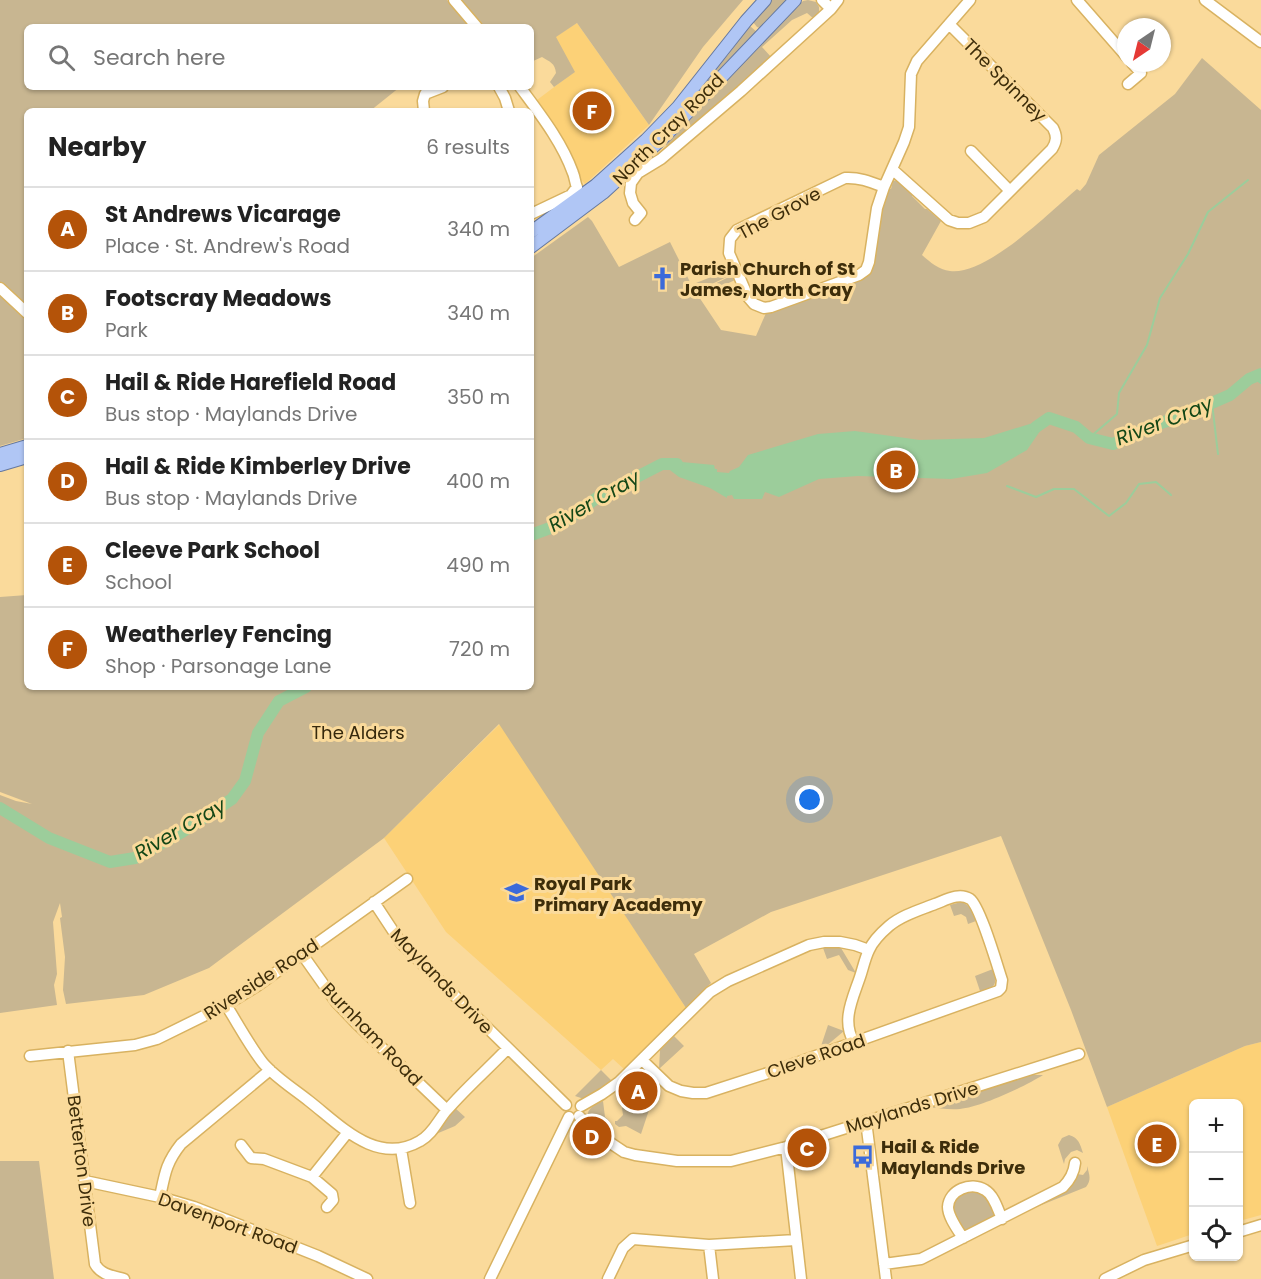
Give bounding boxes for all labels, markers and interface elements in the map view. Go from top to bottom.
north arrow [1117,18,1171,72]
search box [24,24,534,90]
street label: The Spinney [958,33,1052,127]
icon: search [45,41,78,74]
text: Search here [93,42,226,73]
street label: North Cray Road [607,68,729,190]
pin: F [572,88,612,134]
text: Nearby [48,129,146,165]
text: 6 results [426,133,510,161]
street label: The Grove [733,181,825,245]
text: St Andrews Vicarage [105,199,341,230]
text: A [60,215,75,243]
text: 340 m [447,215,510,243]
text: Place · St. Andrew's Road [105,232,350,260]
place label: Parish Church of St James, North Cray [680,256,855,302]
church icon: Parish Church of St James, North Cray [649,265,675,291]
text: Footscray Meadows [105,283,331,314]
text: B [61,299,74,327]
text: 340 m [447,299,510,327]
text: Park [105,316,148,344]
text: Hail & Ride Harefield Road [105,367,396,398]
text: C [60,383,75,411]
text: 350 m [447,383,510,411]
water label: River Cray [1111,389,1217,452]
text: Bus stop · Maylands Drive [105,400,357,428]
pin: B [876,448,916,492]
text: Hail & Ride Kimberley Drive [105,451,411,482]
water label: River Cray [543,463,646,539]
text: D [60,467,75,495]
text: 400 m [446,467,510,495]
text: Bus stop · Maylands Drive [105,484,357,512]
text: Cleeve Park School [105,535,320,566]
text: E [62,551,73,579]
text: 490 m [446,551,510,579]
text: School [105,568,172,596]
text: Weatherley Fencing [105,619,332,650]
text: F [62,635,73,663]
text: 720 m [449,635,510,663]
text: Shop · Parsonage Lane [105,652,332,680]
park label: The Alders [311,720,405,745]
your location [795,785,824,814]
water label: River Cray [129,791,232,867]
place label: Royal Park Primary Academy [534,871,703,917]
school or university icon: Royal Park Primary Academy [503,880,529,906]
street label: Maylands Drive [385,923,499,1039]
street label: Riverside Road [199,933,323,1025]
street label: Burnham Road [316,977,428,1091]
street label: Cleve Road [764,1028,868,1084]
pin: A [618,1068,658,1114]
street label: Maylands Drive [843,1075,981,1139]
street label: Betterton Drive [62,1094,102,1228]
map controls [1189,1099,1243,1261]
button: + [1189,1099,1243,1153]
pin: D [572,1114,612,1158]
pin: E [1138,1122,1176,1166]
pin: C [788,1126,826,1170]
place label: Hail & Ride Maylands Drive [881,1134,1025,1180]
bus stop icon: Hail & Ride Maylands Drive [850,1143,876,1169]
button: − [1189,1153,1243,1207]
street label: Davenport Road [155,1186,301,1260]
button: locate [1189,1207,1243,1261]

